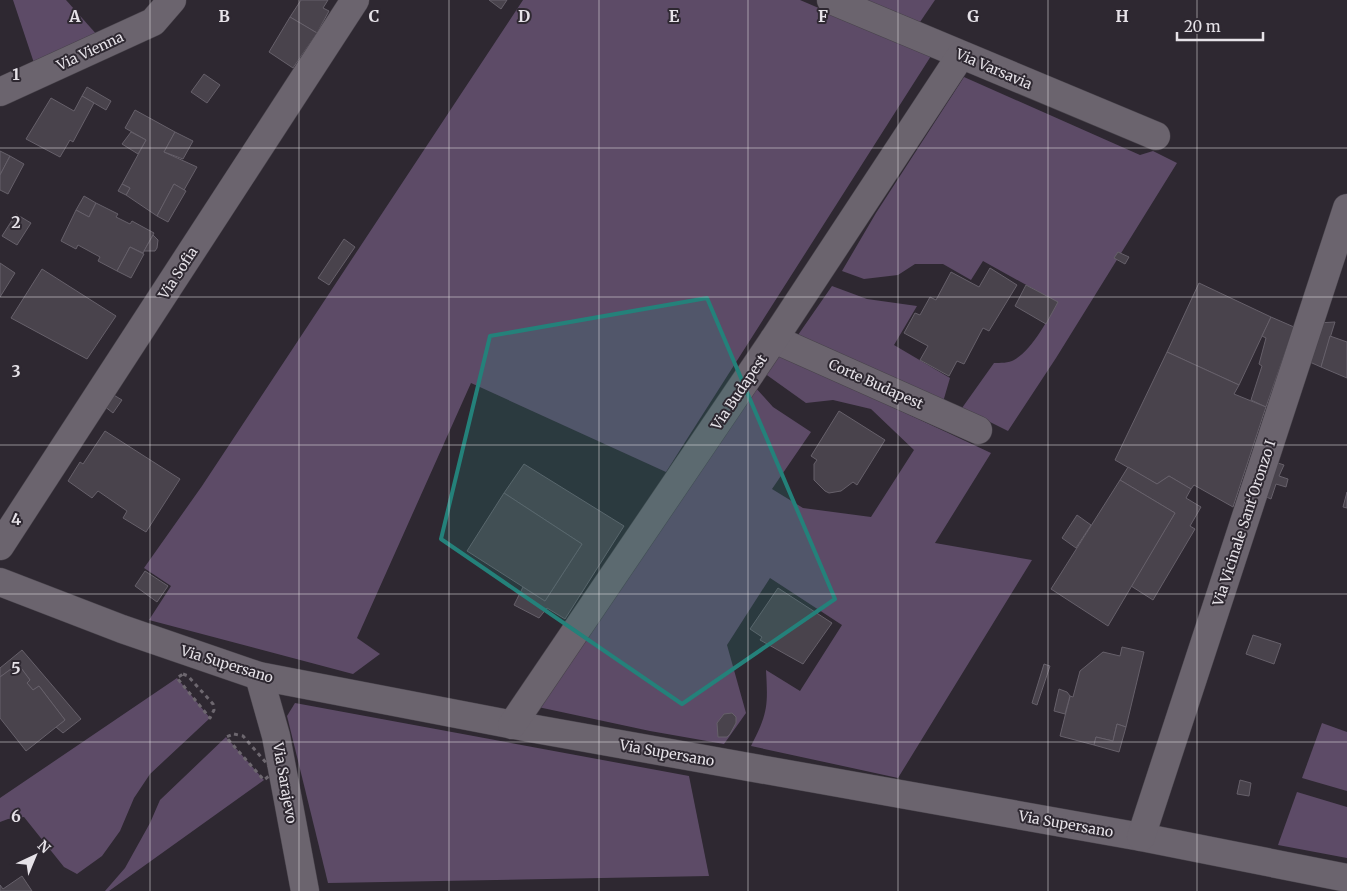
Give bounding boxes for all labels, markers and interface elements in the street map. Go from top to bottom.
text: A [68,6,81,26]
text: B [218,6,230,26]
text: C [369,6,379,26]
text: D [518,6,530,26]
text: E [669,6,680,26]
text: F [818,6,828,26]
text: G [967,6,979,26]
text: H [1115,6,1129,26]
scale bar [1177,10,1263,42]
text: 20 m [1184,17,1221,36]
street label: Via Vienna [53,27,127,75]
street label: Via Varsavia [952,44,1035,93]
text: 1 [12,64,20,84]
text: 2 [11,212,21,232]
street label: Via Sofia [154,243,202,303]
street label: Via Budapest [707,350,771,434]
street label: Corte Budapest [826,355,927,413]
text: 3 [11,361,21,381]
street label: Via Vicinale Sant'Oronzo I [1208,438,1279,609]
text: 4 [11,509,21,529]
street label: Via Supersano [178,641,275,687]
text: 5 [11,658,21,678]
street label: Via Supersano [617,736,716,770]
street label: Via Sarajevo [269,740,301,825]
text: 6 [11,806,21,826]
street label: Via Supersano [1016,807,1115,841]
north arrow [10,831,60,881]
text: N [34,836,54,857]

